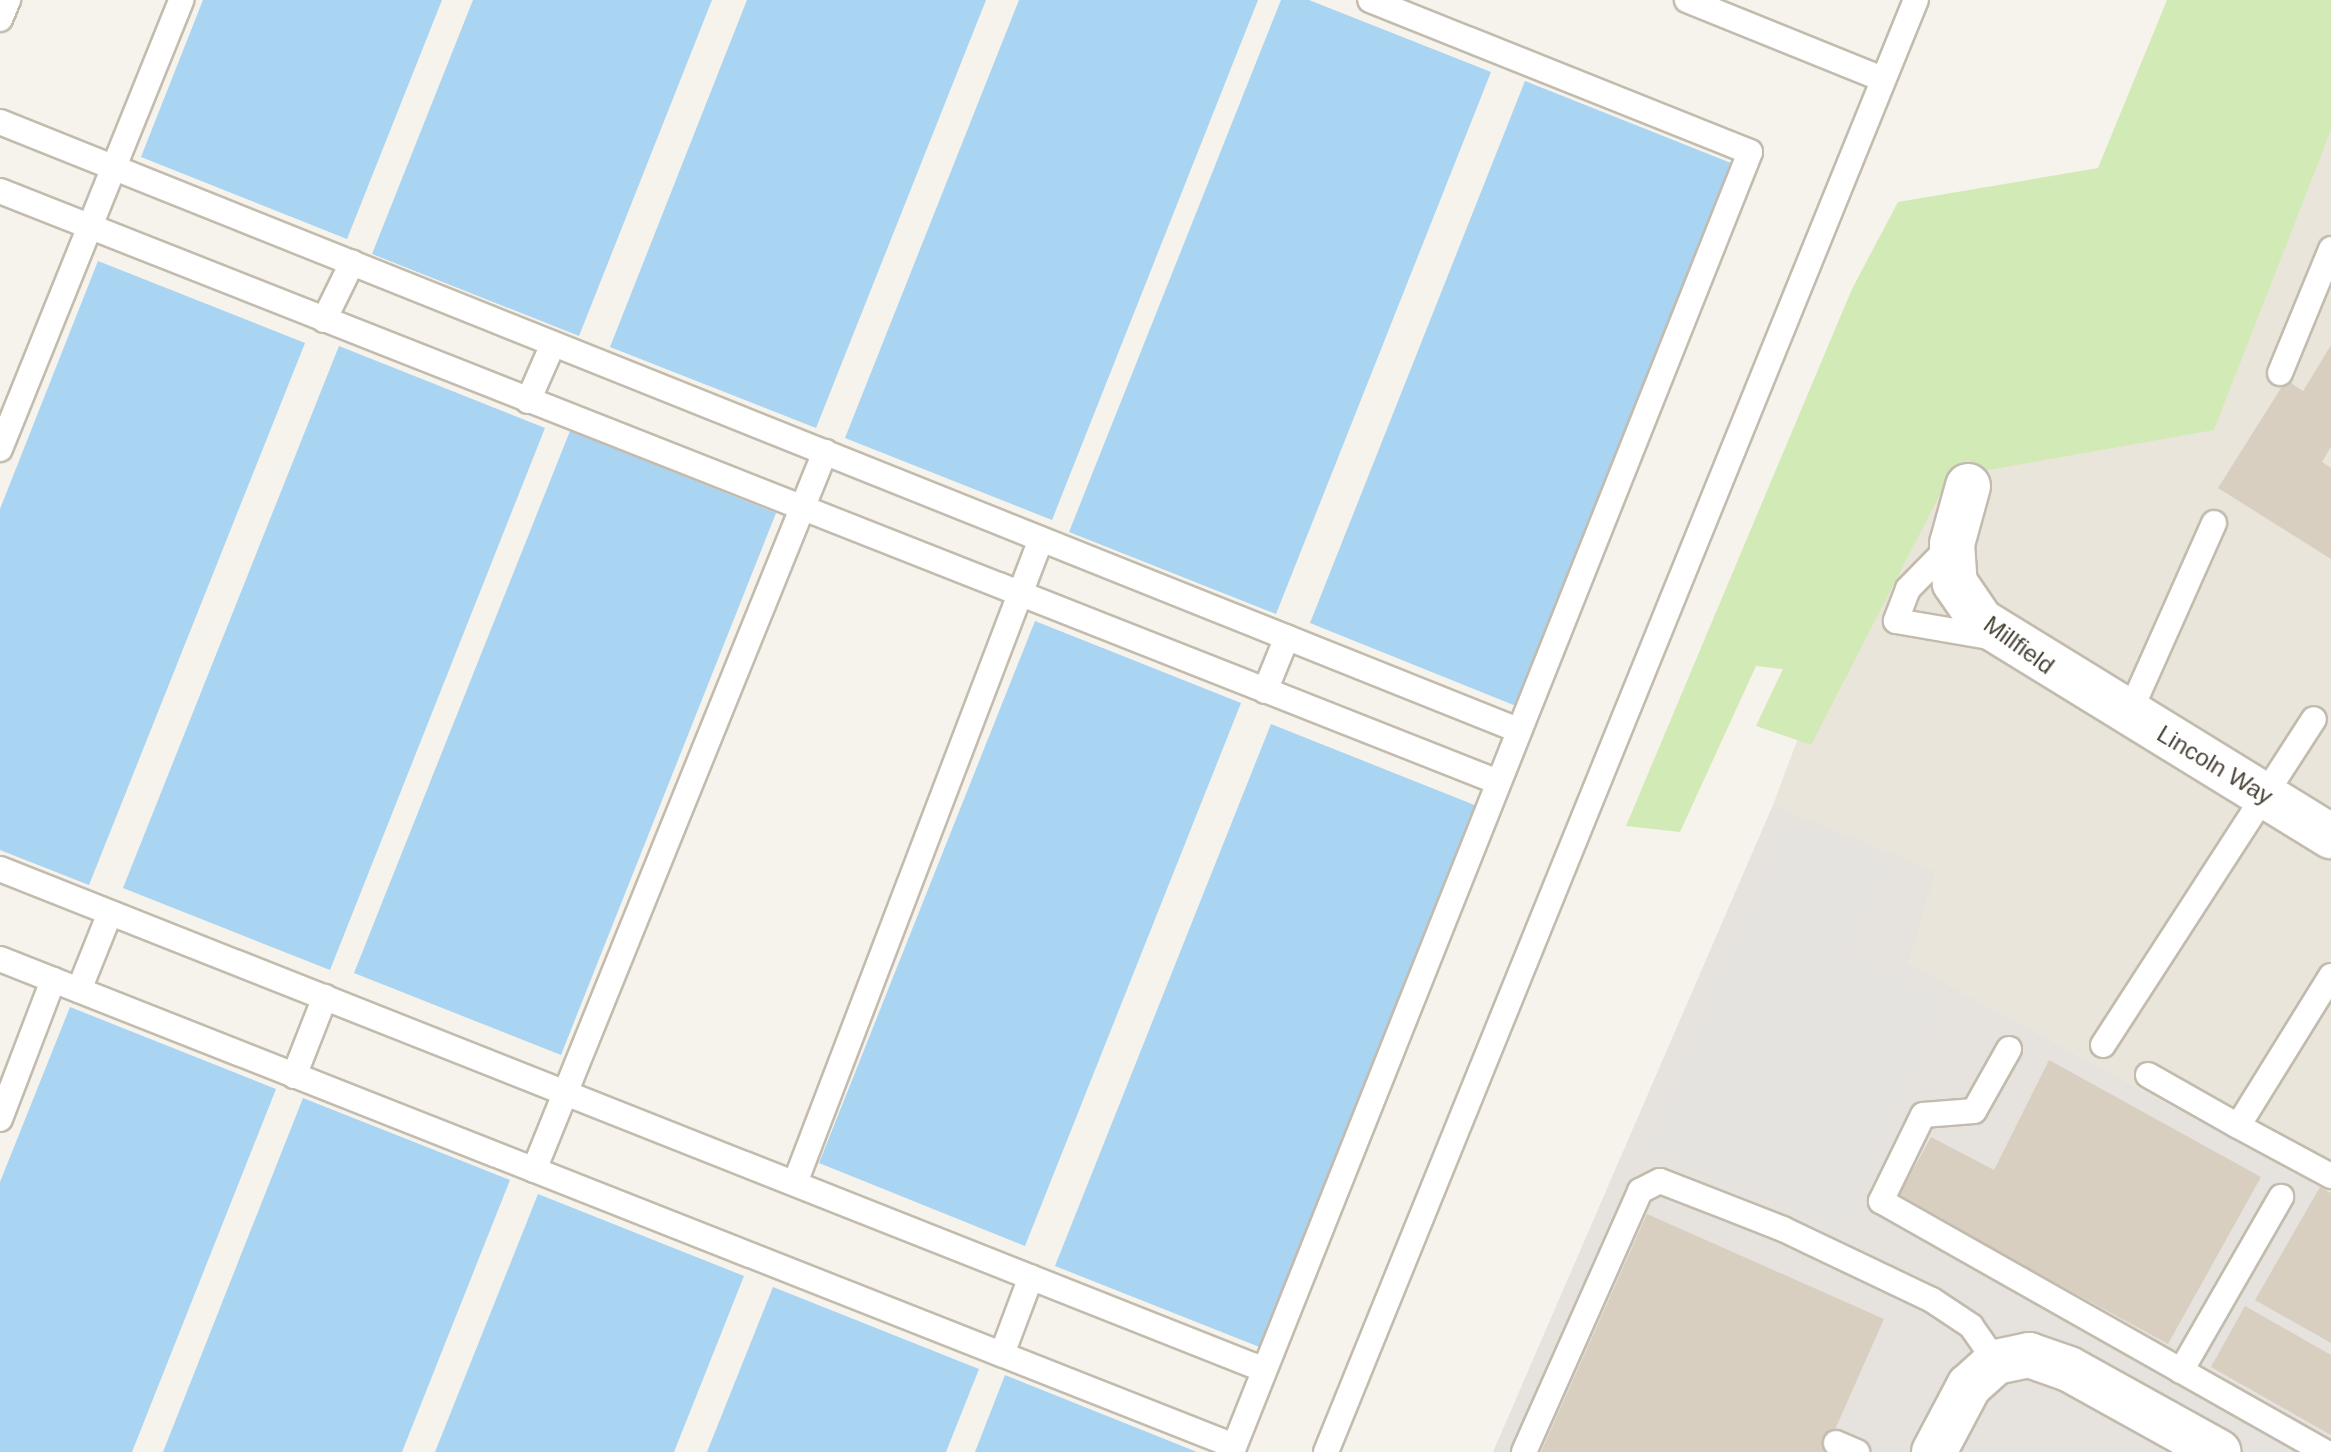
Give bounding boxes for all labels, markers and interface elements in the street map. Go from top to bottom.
street label: Millfield [1978,610,2060,680]
street label: Lincoln Way [2152,719,2278,811]

